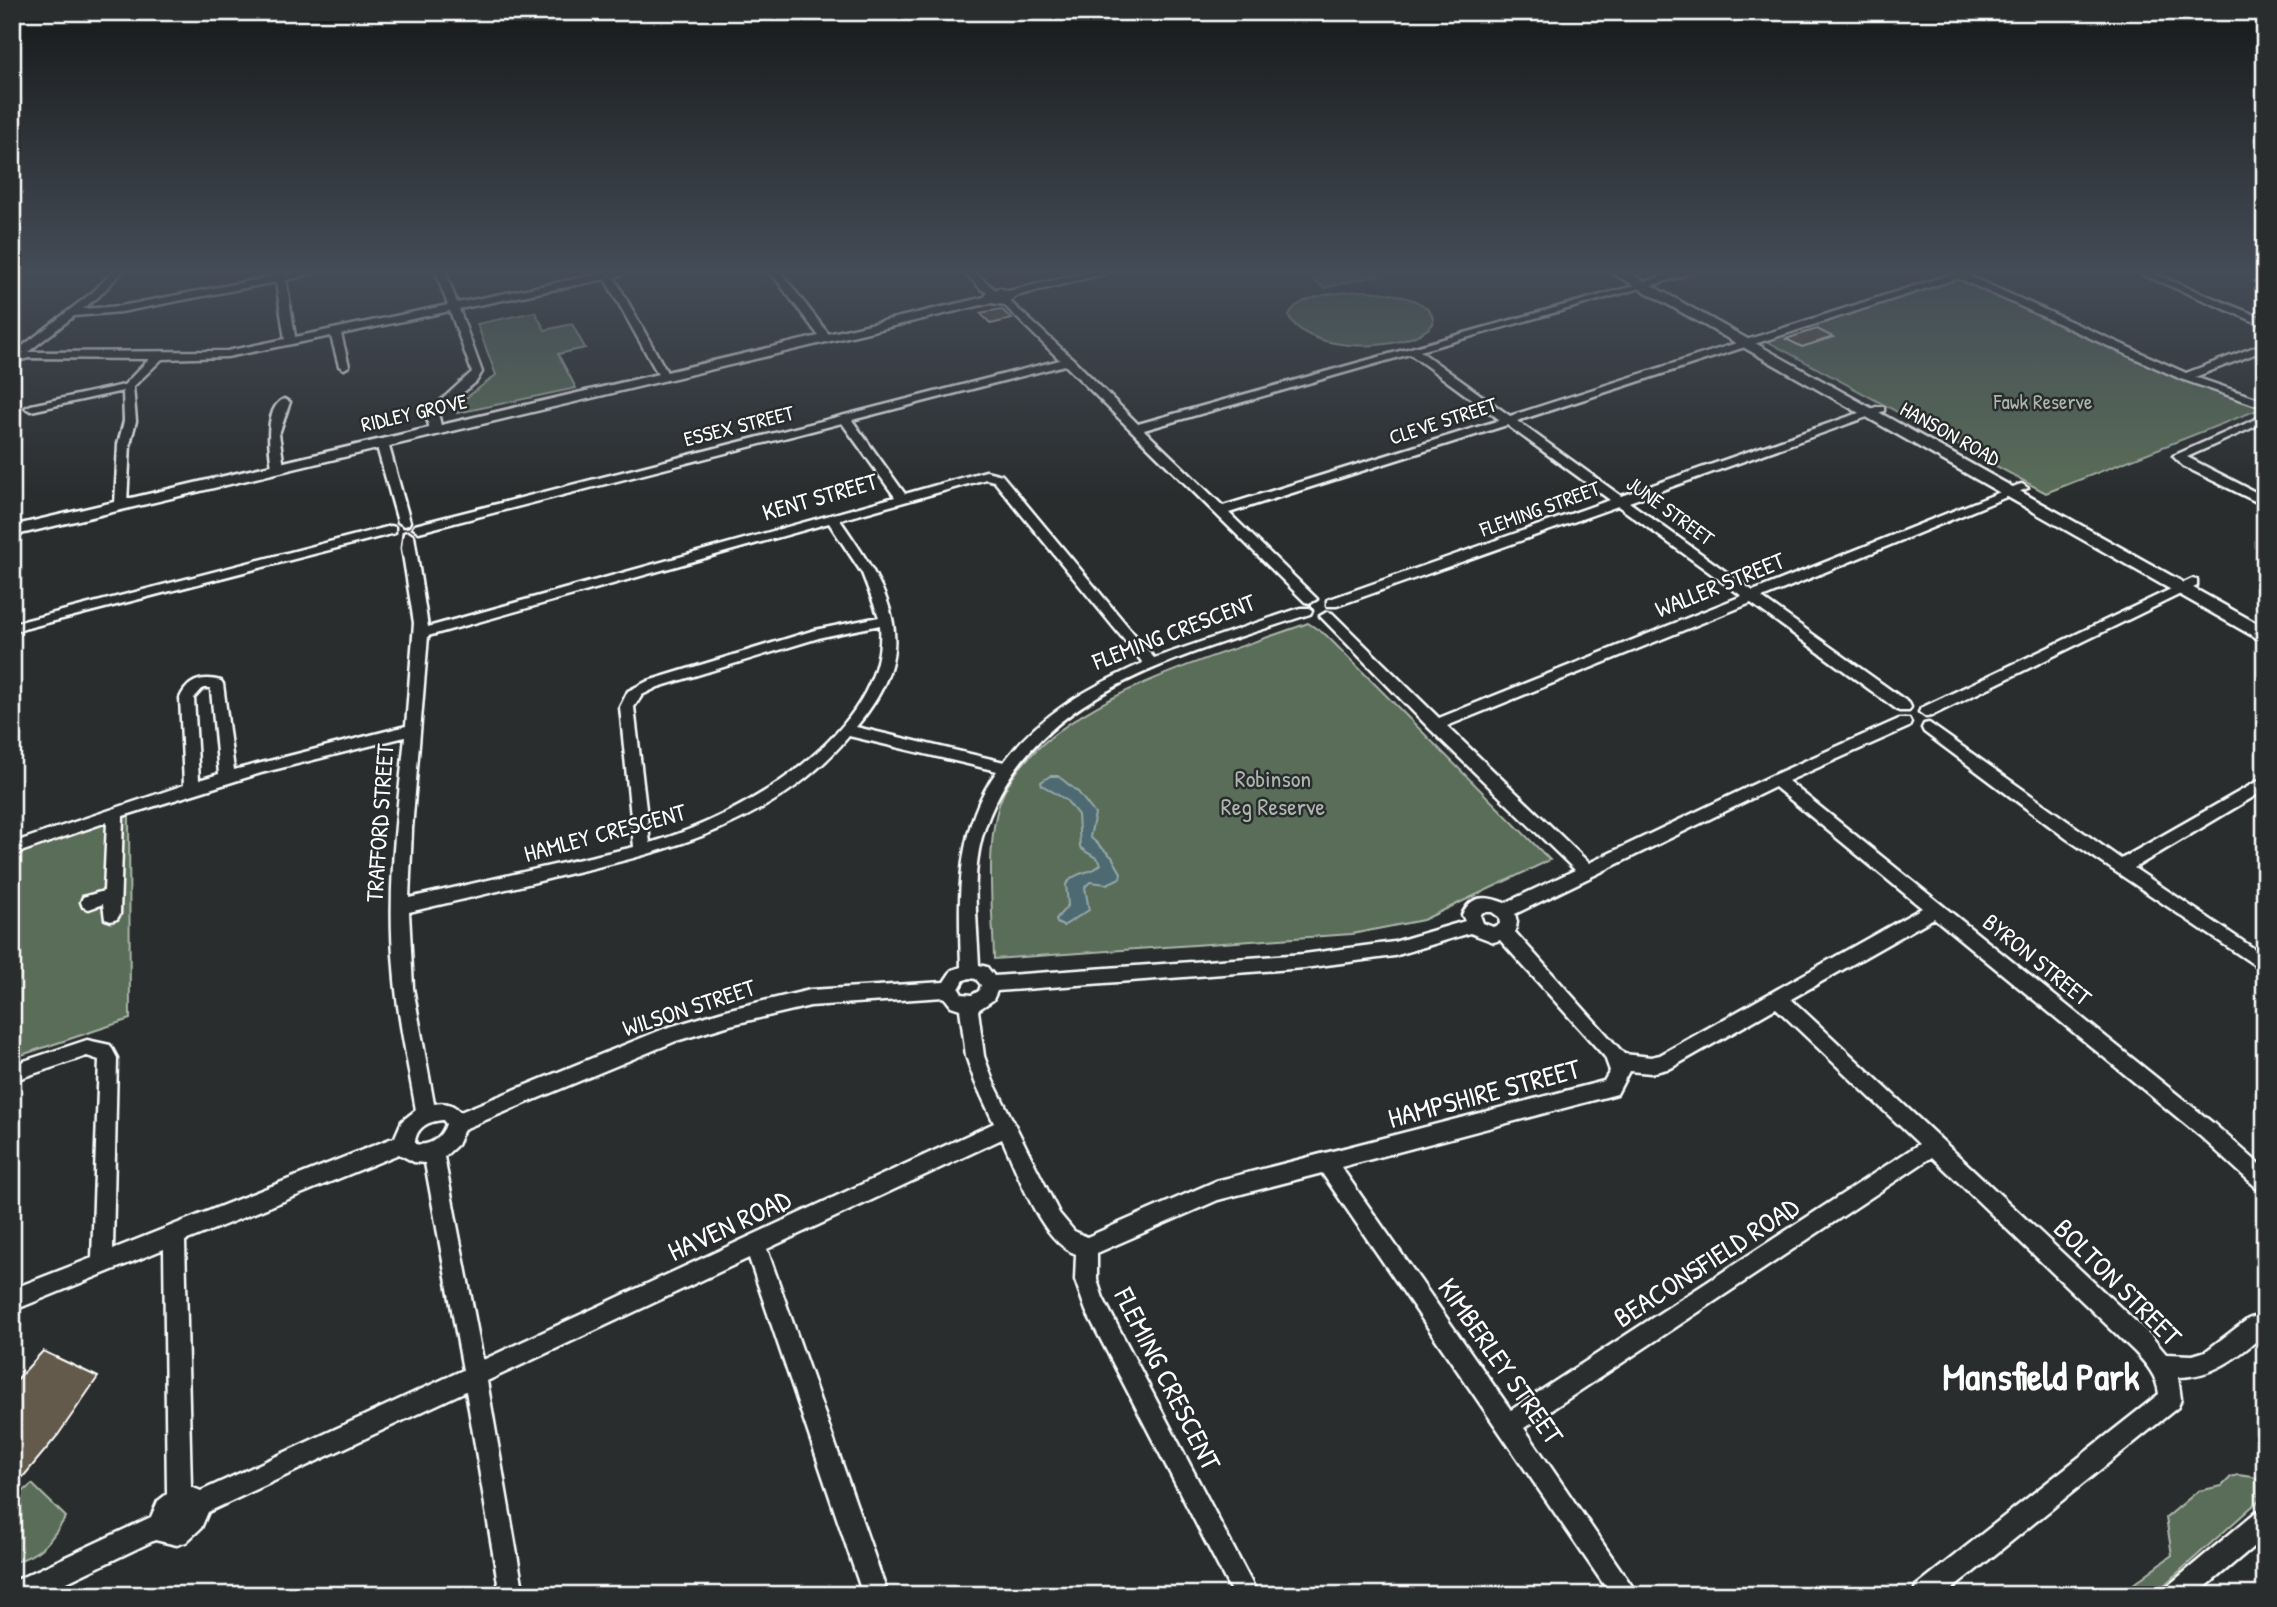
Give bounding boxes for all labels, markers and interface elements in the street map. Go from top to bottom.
street label: RIDLEY GROVE [358,386,470,439]
park label: Fawk Reserve [1993,387,2092,416]
street label: CLEVE STREET [1385,389,1502,452]
street label: HANSON ROAD [1895,394,2005,473]
street label: ESSEX STREET [681,398,798,453]
street label: KENT STREET [758,464,882,528]
street label: JUNE STREET [1621,469,1721,553]
street label: FLEMING STREET [1475,473,1605,544]
street label: WALLER STREET [1650,543,1790,625]
street label: FLEMING CRESCENT [1087,585,1260,677]
street label: TRAFFORD STREET [358,742,401,903]
park label: Robinson Reg Reserve [1221,762,1326,822]
street label: HAMLEY CRESCENT [520,795,690,869]
street label: BYRON STREET [1977,906,2099,1013]
street label: WILSON STREET [618,970,760,1044]
street label: HAMPSHIRE STREET [1384,1049,1585,1137]
street label: HAVEN ROAD [661,1180,797,1270]
street label: BEACONSFIELD ROAD [1606,1187,1807,1336]
street label: BOLTON STREET [2046,1210,2191,1355]
street label: KIMBERLEY STREET [1429,1270,1573,1453]
street label: FLEMING CRESCENT [1105,1280,1231,1478]
district label: Mansfield Park [1943,1350,2140,1402]

